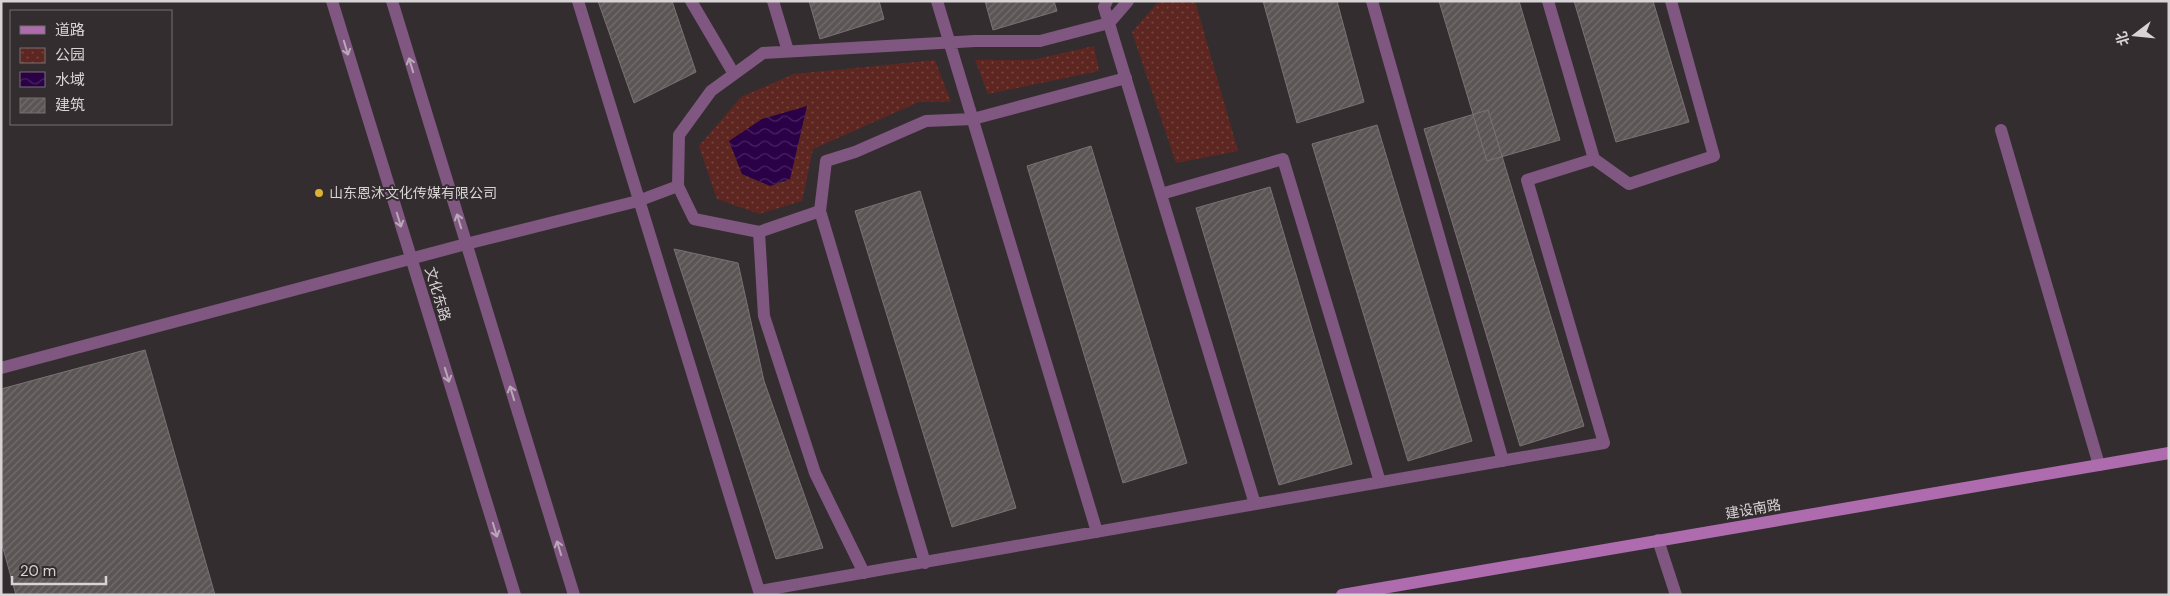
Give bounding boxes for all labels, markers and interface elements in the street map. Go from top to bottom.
legend [10,10,172,125]
north arrow [2110,10,2160,60]
text: 道路 [55,20,85,40]
text: 北 [2112,29,2133,48]
one-way arrow [342,39,352,55]
text: 公园 [55,45,85,65]
one-way arrow [406,58,416,74]
text: 水域 [55,70,85,90]
text: 建筑 [55,95,85,115]
place label: 山东恩沐文化传媒有限公司 [329,184,497,202]
marker: 山东恩沐文化传媒有限公司 [313,187,325,199]
one-way arrow [395,211,405,227]
one-way arrow [453,213,463,229]
street label: 文化东路 [421,265,455,323]
one-way arrow [443,367,453,383]
one-way arrow [506,385,516,401]
street label: 建设南路 [1724,495,1782,523]
one-way arrow [491,522,501,538]
one-way arrow [554,541,564,557]
scale bar [12,554,106,586]
text: 20 m [20,561,56,581]

